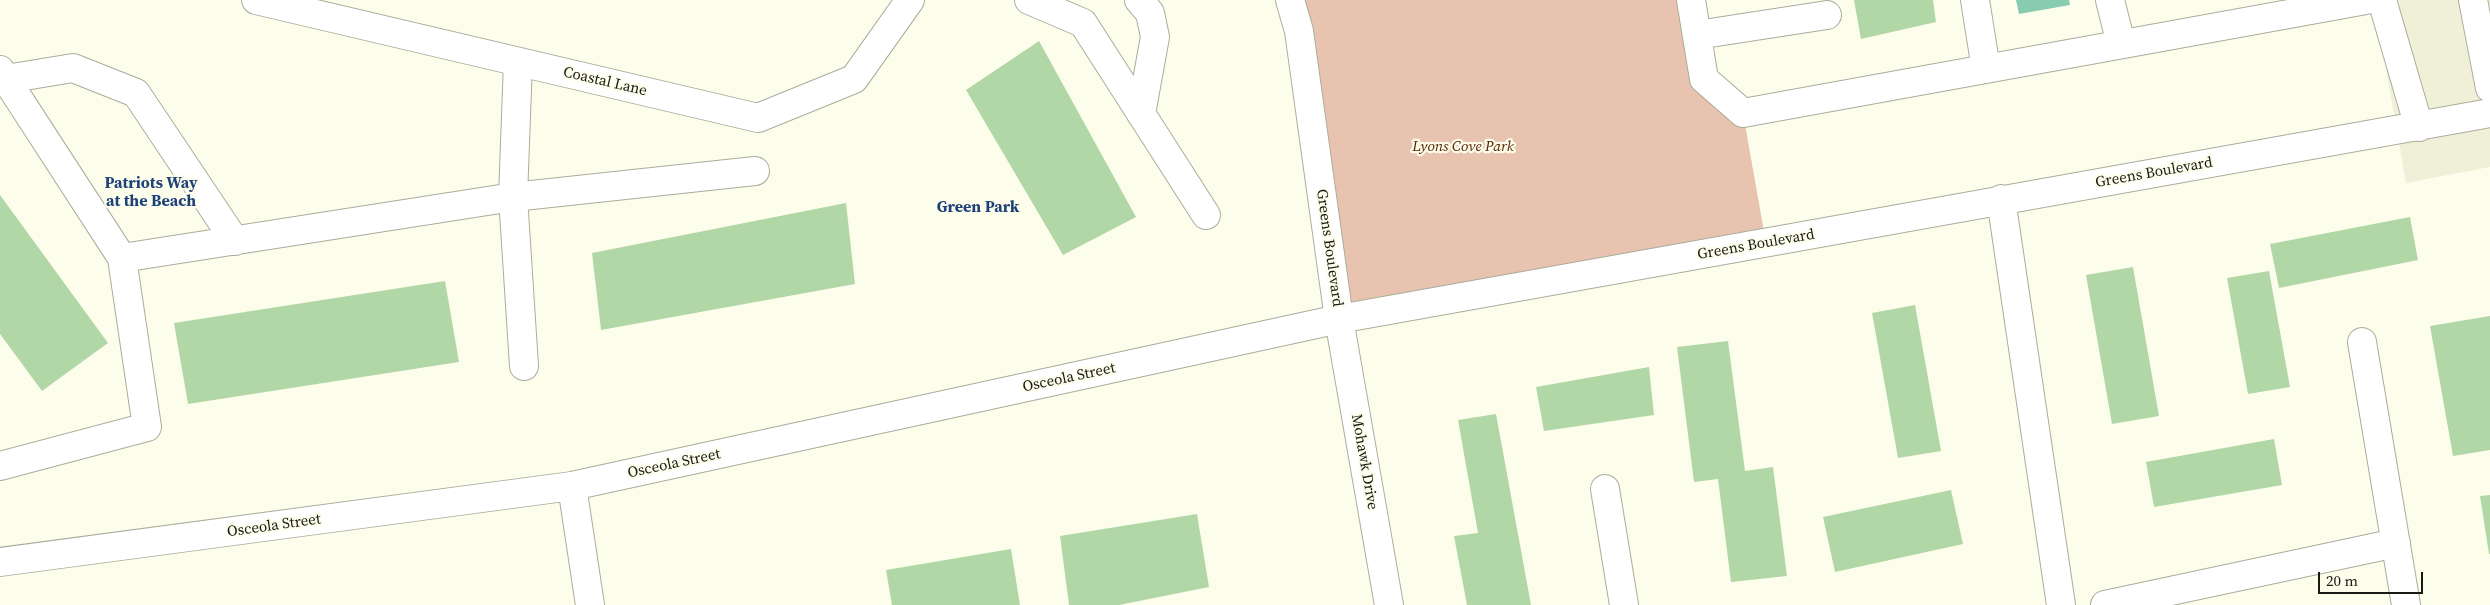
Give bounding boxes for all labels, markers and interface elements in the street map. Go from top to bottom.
street label: Coastal Lane [561,64,649,100]
park label: Lyons Cove Park [1412,138,1514,156]
street label: Greens Boulevard [2094,154,2214,192]
district label: Patriots Way at the Beach [105,174,197,212]
street label: Greens Boulevard [1312,188,1346,308]
district label: Green Park [937,198,1019,218]
street label: Greens Boulevard [1696,226,1816,264]
street label: Osceola Street [1021,359,1117,397]
street label: Mohawk Drive [1347,413,1381,511]
street label: Osceola Street [626,445,722,483]
street label: Osceola Street [226,511,322,541]
scale bar [2320,562,2425,594]
text: 20 m [2326,570,2358,591]

